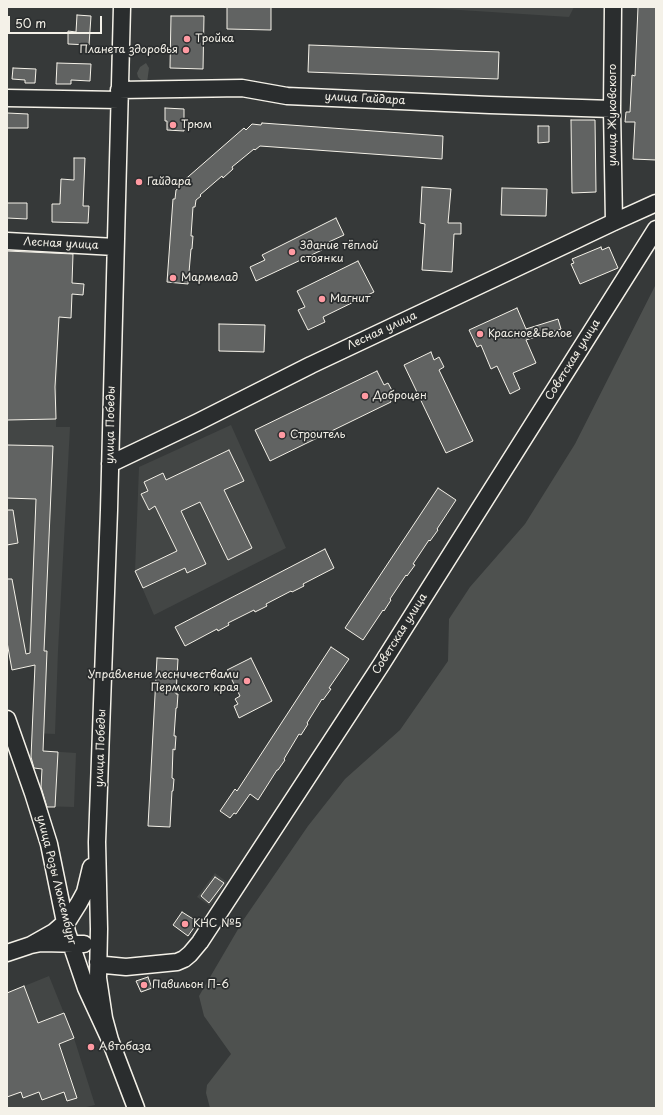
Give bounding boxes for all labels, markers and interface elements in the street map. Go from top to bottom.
scale bar [10,8,104,34]
text: 50 m [15,14,46,32]
place label: Тройка [195,32,234,46]
marker: Тройка [182,34,192,44]
place label: Планета здоровья [79,43,178,57]
marker: Планета здоровья [181,45,191,55]
street label: улица Жуковского [606,64,620,166]
street label: улица Гайдара [324,90,406,108]
place label: Трюм [181,118,212,132]
marker: Трюм [168,120,178,130]
place label: Гайдара [147,175,191,189]
marker: Гайдара [134,177,144,187]
street label: Лесная улица [23,235,99,253]
place label: Здание тёплой стоянки [300,239,379,265]
marker: Здание тёплой стоянки [287,247,297,257]
place label: Мармелад [181,271,238,285]
marker: Мармелад [168,273,178,283]
place label: Магнит [330,292,370,306]
marker: Магнит [317,294,327,304]
street label: Лесная улица [345,309,419,353]
street label: Советская улица [543,317,603,403]
place label: Красное&Белое [488,327,572,341]
marker: Красное&Белое [475,329,485,339]
street label: улица Победы [104,386,118,464]
place label: Доброцен [373,389,427,403]
marker: Доброцен [360,391,370,401]
place label: Строитель [290,428,345,442]
marker: Строитель [277,430,287,440]
street label: Советская улица [370,591,430,677]
place label: Управление лесничествами Пермского края [88,668,239,694]
marker: Управление лесничествами Пермского края [242,676,252,686]
street label: улица Победы [93,709,109,787]
street label: улица Розы Люксембург [33,814,79,946]
place label: КНС №5 [193,917,242,931]
marker: КНС №5 [180,919,190,929]
place label: Павильон П-6 [152,978,229,992]
marker: Павильон П-6 [139,980,149,990]
place label: Автобаза [99,1040,151,1054]
marker: Автобаза [86,1042,96,1052]

